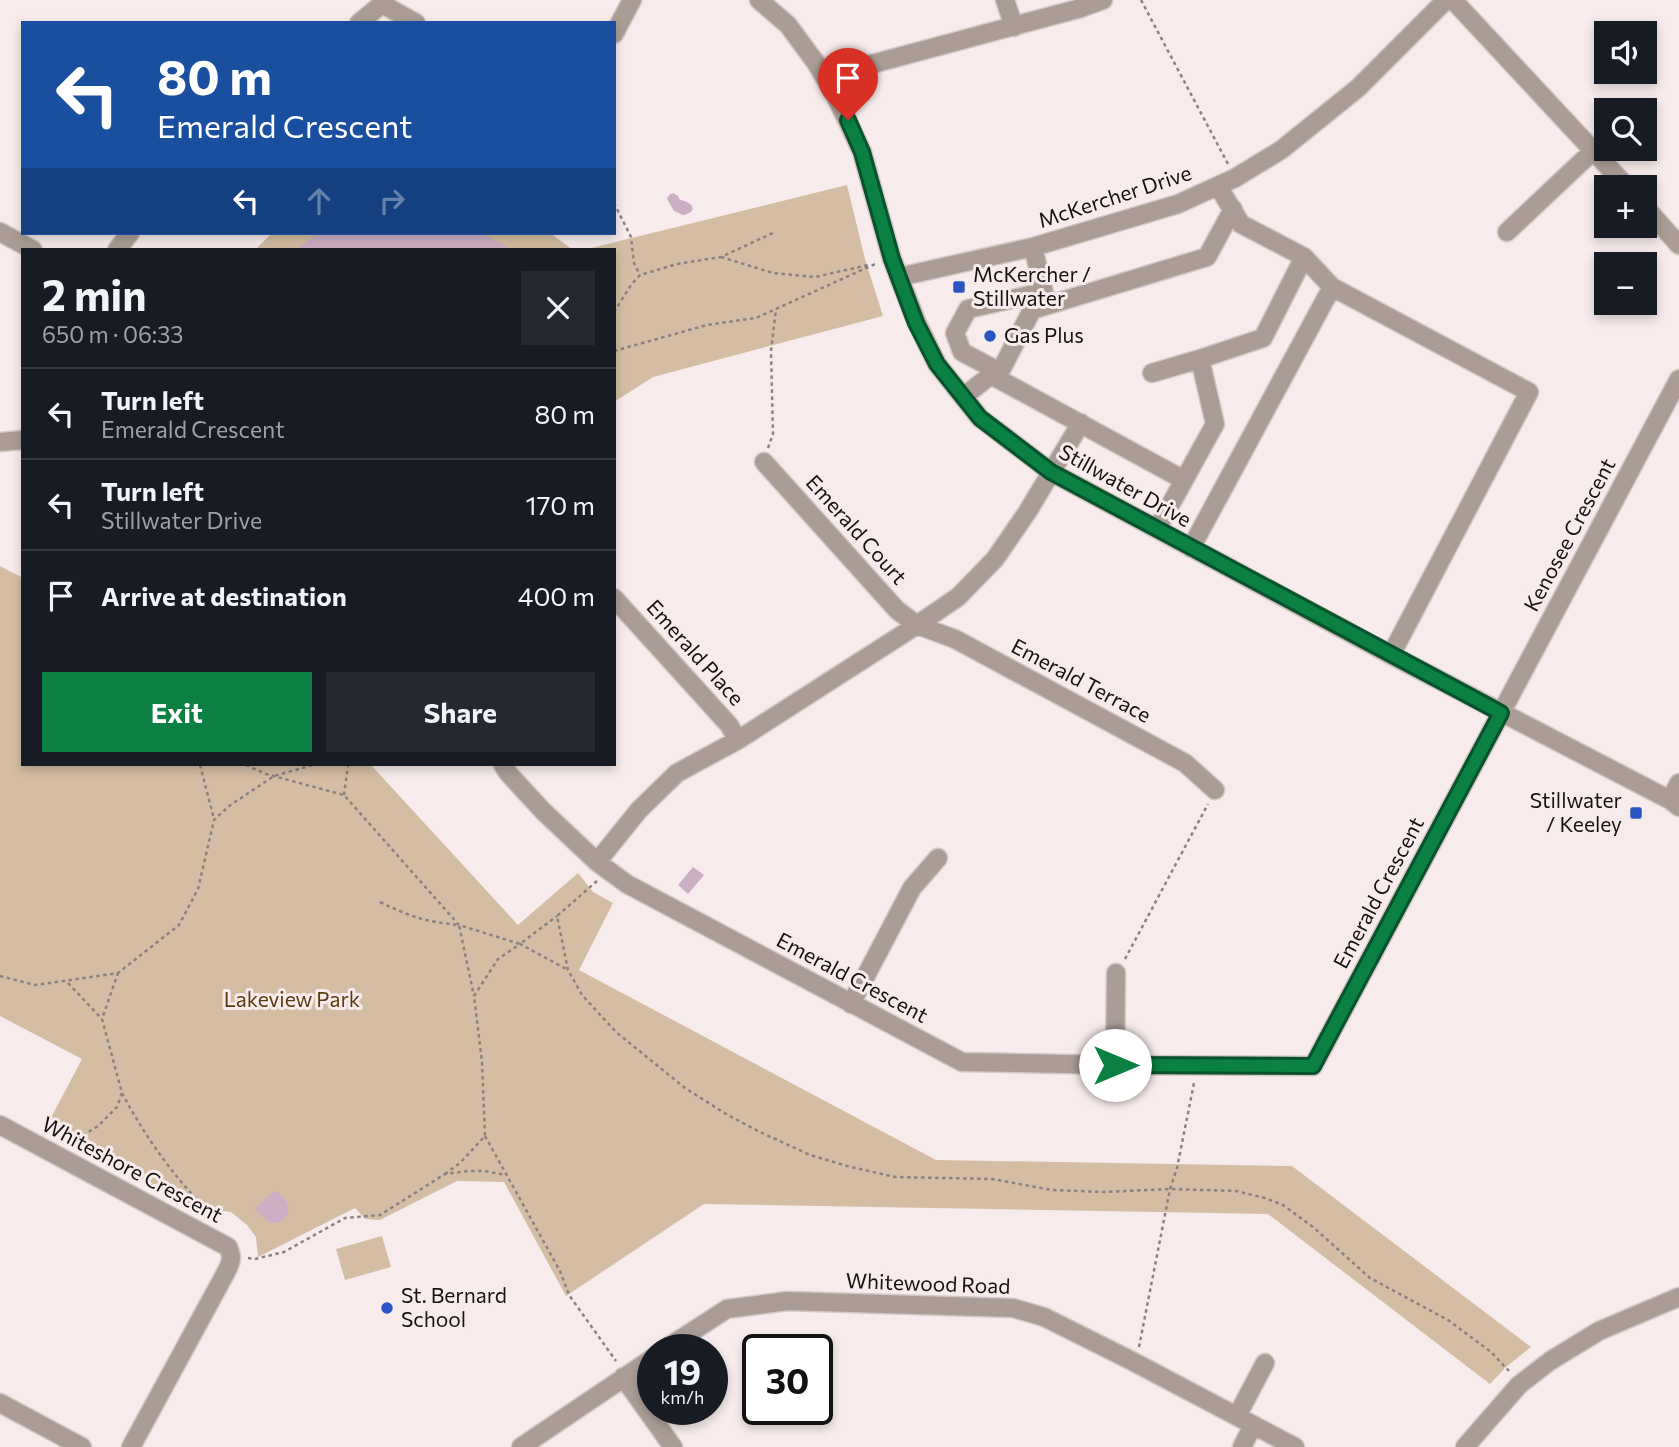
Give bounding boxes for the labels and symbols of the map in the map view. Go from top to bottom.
pin [818,48,878,120]
street label: McKercher Drive [1035,159,1194,232]
place label: McKercher / Stillwater [973,261,1091,310]
marker: McKercher / Stillwater [951,279,967,295]
place label: Gas Plus [1004,322,1084,347]
marker: Gas Plus [982,328,998,344]
street label: Stillwater Drive [1055,438,1196,531]
street label: Kenosee Crescent [1518,454,1620,615]
street label: Emerald Court [802,469,913,589]
street label: Emerald Place [642,594,750,710]
street label: Emerald Terrace [1008,632,1156,727]
place label: Stillwater / Keeley [1530,787,1622,836]
marker: Stillwater / Keeley [1628,805,1644,821]
street label: Emerald Crescent [1327,812,1428,972]
street label: Emerald Crescent [773,926,933,1027]
park label: Lakeview Park [224,986,360,1011]
position arrow [1078,1028,1152,1102]
street label: Whiteshore Crescent [38,1111,227,1227]
street label: Whitewood Road [845,1267,1011,1298]
place label: St. Bernard School [401,1282,507,1331]
marker: St. Bernard School [379,1300,395,1316]
speed limit sign: 30 [742,1334,833,1425]

